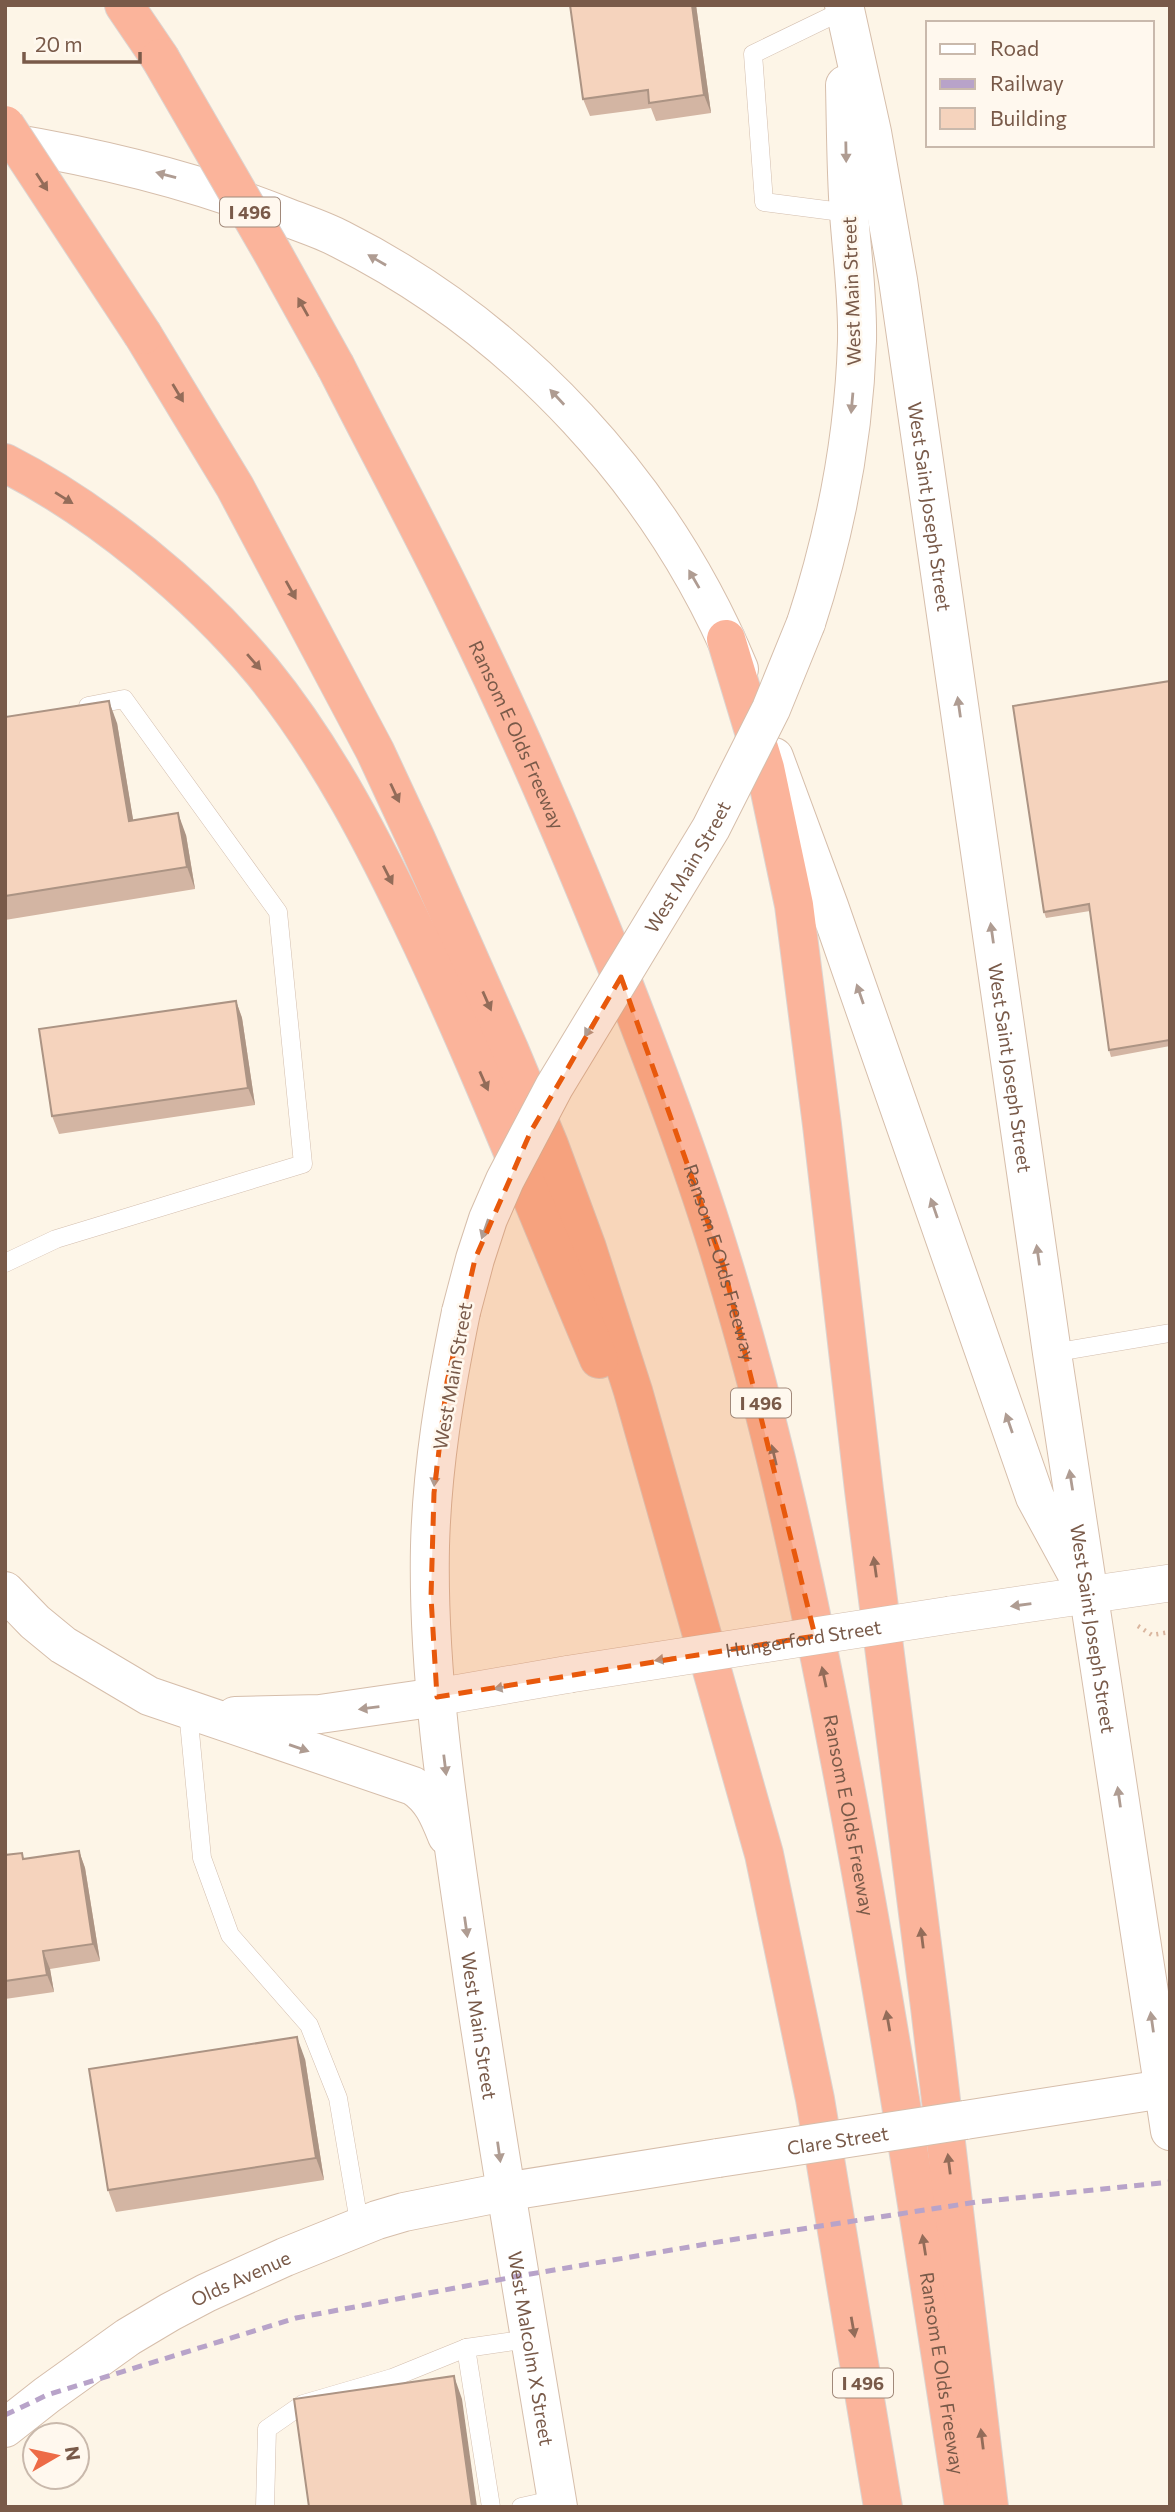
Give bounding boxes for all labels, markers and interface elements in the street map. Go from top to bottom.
scale bar [24,21,140,65]
legend [926,21,1154,147]
text: 20 m [35,31,83,56]
text: Road [990,35,1039,60]
text: Railway [990,70,1064,95]
text: Building [990,105,1067,130]
one-way arrow [840,141,852,163]
one-way arrow [156,170,177,180]
one-way arrow [35,173,48,192]
road number: I 496 [220,197,280,226]
street label: West Main Street [837,216,865,366]
one-way arrow [367,254,386,266]
one-way arrow [297,298,309,317]
one-way arrow [172,383,185,402]
one-way arrow [550,389,566,406]
one-way arrow [846,392,857,414]
street label: West Saint Joseph Street [904,400,957,613]
one-way arrow [55,491,73,505]
one-way arrow [688,569,700,588]
one-way arrow [285,581,297,600]
street label: Ransom E Olds Freeway [465,636,570,832]
one-way arrow [246,654,261,671]
one-way arrow [954,696,965,718]
one-way arrow [389,783,400,803]
street label: West Main Street [639,797,735,937]
one-way arrow [382,865,394,885]
one-way arrow [986,922,997,944]
street label: West Saint Joseph Street [985,961,1037,1174]
one-way arrow [854,983,865,1004]
one-way arrow [482,990,493,1011]
one-way arrow [584,1019,597,1038]
one-way arrow [478,1071,490,1091]
street label: Ransom E Olds Freeway [680,1161,762,1363]
one-way arrow [928,1198,939,1219]
one-way arrow [479,1219,490,1240]
one-way arrow [1032,1244,1043,1266]
street label: West Main Street [428,1300,476,1451]
road number: I 496 [731,1388,791,1418]
one-way arrow [1003,1413,1014,1434]
one-way arrow [768,1444,779,1466]
one-way arrow [429,1466,440,1488]
one-way arrow [1065,1469,1076,1491]
street label: West Saint Joseph Street [1067,1522,1121,1735]
one-way arrow [869,1556,880,1578]
one-way arrow [1010,1600,1032,1611]
street label: Hungerford Street [724,1614,883,1661]
one-way arrow [654,1654,676,1665]
one-way arrow [818,1666,829,1688]
one-way arrow [493,1681,515,1692]
one-way arrow [358,1703,380,1714]
street label: Ransom E Olds Freeway [820,1712,880,1918]
one-way arrow [289,1743,310,1754]
one-way arrow [439,1754,450,1776]
one-way arrow [1113,1786,1124,1808]
one-way arrow [460,1916,471,1938]
one-way arrow [916,1927,927,1949]
street label: West Main Street [458,1950,503,2101]
one-way arrow [882,2010,893,2032]
one-way arrow [1146,2011,1157,2033]
street label: Clare Street [785,2120,890,2159]
one-way arrow [493,2141,504,2163]
one-way arrow [944,2153,955,2175]
one-way arrow [918,2234,929,2256]
street label: Olds Avenue [186,2245,293,2311]
street label: West Malcolm X Street [504,2249,559,2448]
street label: Ransom E Olds Freeway [916,2270,970,2476]
one-way arrow [848,2316,859,2338]
road number: I 496 [833,2368,893,2398]
north arrow [21,2421,91,2491]
one-way arrow [976,2428,987,2450]
text: N [61,2444,86,2462]

